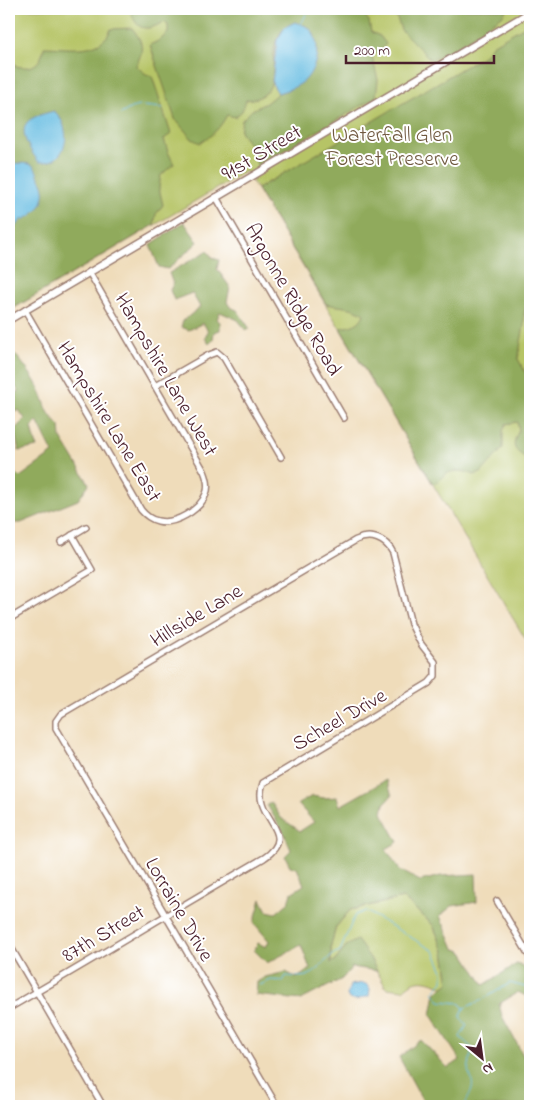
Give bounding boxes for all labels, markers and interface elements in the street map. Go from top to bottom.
scale bar [346,32,494,64]
text: 200 m [354,40,390,62]
street label: 91st Street [216,118,308,189]
park label: Waterfall Glen Forest Preserve [324,121,459,175]
street label: Argonne Ridge Road [235,218,348,383]
street label: Hampshire Lane West [106,288,224,462]
street label: Hampshire Lane East [48,336,168,508]
street label: Hillside Lane [145,577,249,656]
street label: Scheel Drive [287,681,393,760]
street label: Lorraine Drive [136,852,220,968]
street label: 87th Street [57,898,151,971]
north arrow [456,1032,506,1082]
text: N [478,1057,497,1080]

